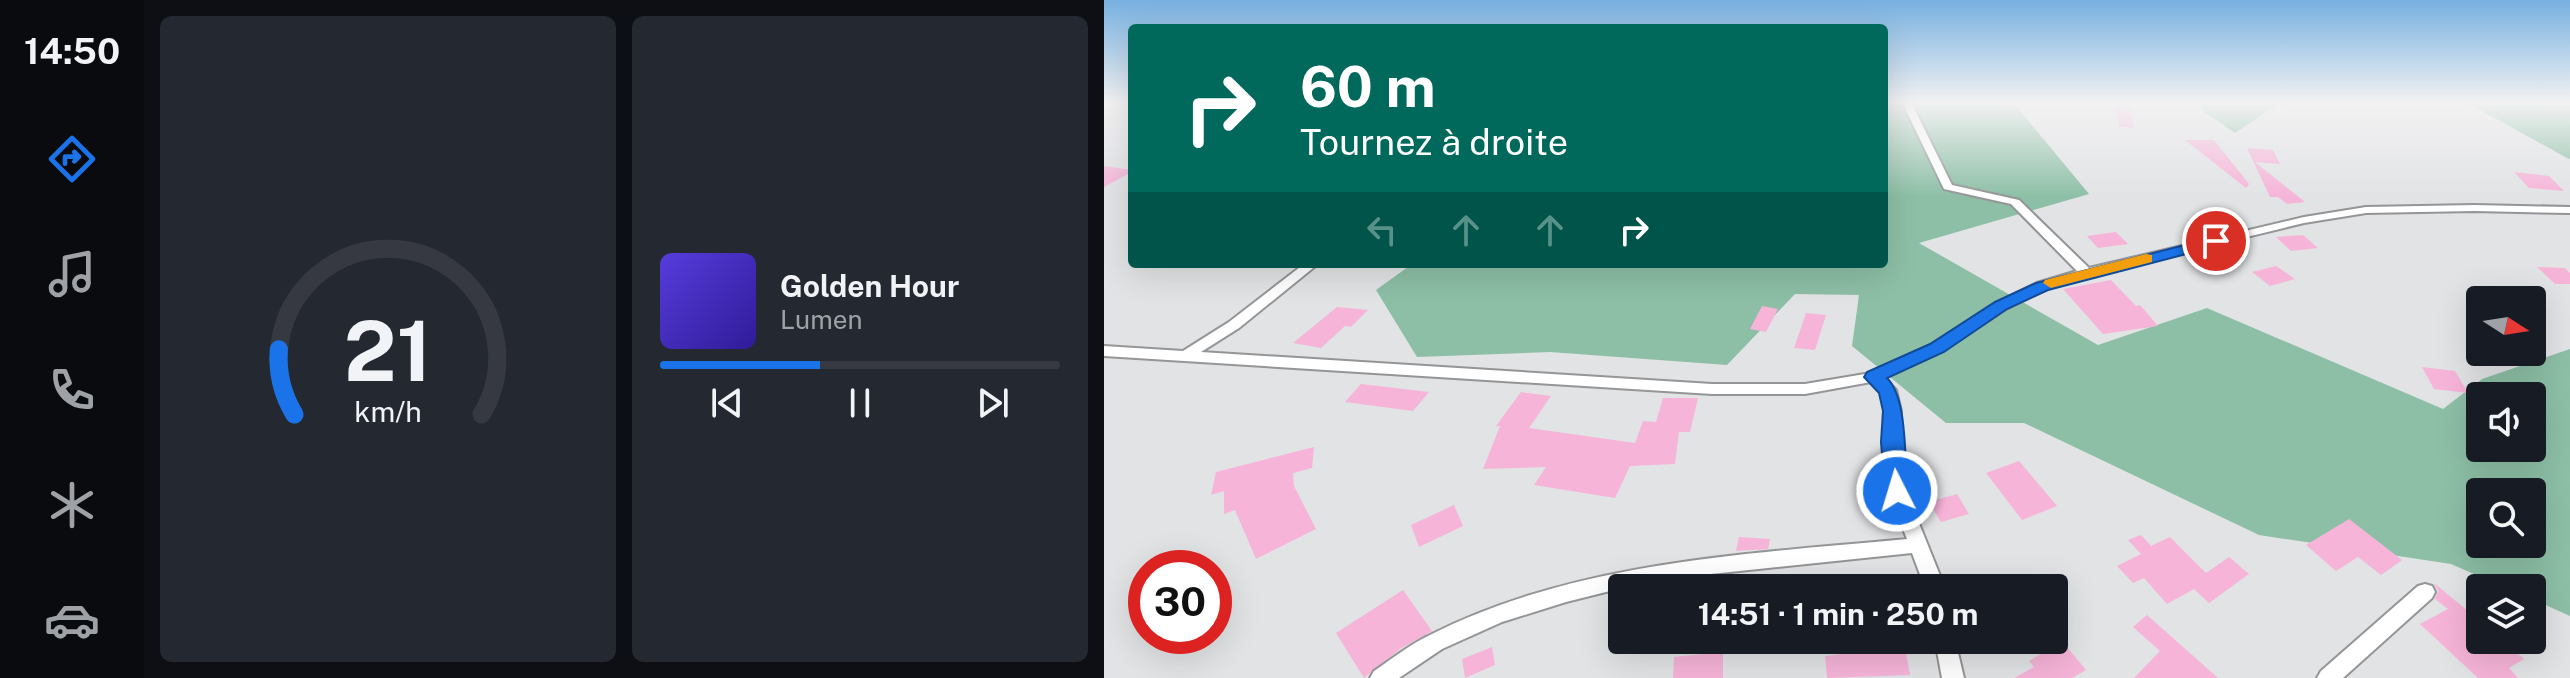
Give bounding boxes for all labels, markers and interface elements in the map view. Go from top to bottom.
text: 14:50 [24,30,120,72]
text: 60 m [1300,54,1436,120]
icon: right [1168,56,1272,160]
text: Tournez à droite [1300,121,1568,163]
icon: directions [44,131,100,187]
pin [2182,207,2250,275]
icon: left [1360,208,1404,252]
icon: ahead [1444,208,1488,252]
icon: ahead [1528,208,1572,252]
icon: right [1612,208,1656,252]
icon: arrive [2194,219,2238,263]
icon: music [44,246,100,302]
text: Golden Hour [780,268,959,304]
north arrow [2466,286,2546,366]
map controls [2466,286,2546,654]
text: 21 [344,302,432,400]
text: Lumen [780,304,863,335]
icon: phone [44,362,100,418]
icon: previous [705,381,749,425]
icon: pause [838,381,882,425]
icon: next [971,381,1015,425]
button: sound [2466,382,2546,462]
text: km/h [354,395,422,428]
position arrow [1855,449,1939,533]
icon: climate [44,477,100,533]
button: search [2466,478,2546,558]
speed limit sign: 30 [1128,550,1232,654]
button: layers [2466,574,2546,654]
icon: car [44,592,100,648]
text: 14:51 · 1 min · 250 m [1698,596,1978,632]

